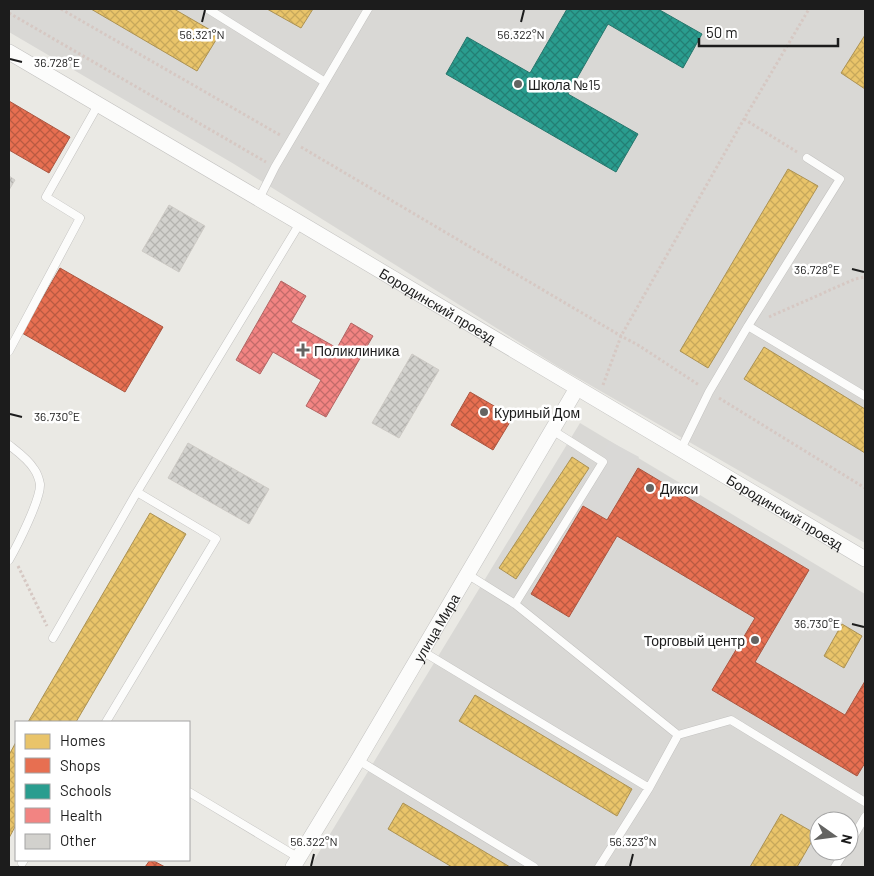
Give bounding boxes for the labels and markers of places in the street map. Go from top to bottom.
place label: Школа №15 [528,76,600,93]
marker: Школа №15 [512,78,524,90]
place label: Поликлиника [314,342,400,359]
marker: Поликлиника [296,343,310,357]
place label: Куриный Дом [494,404,580,421]
marker: Куриный Дом [478,406,490,418]
place label: Дикси [660,480,698,497]
marker: Дикси [644,482,656,494]
place label: Торговый центр [644,632,745,649]
marker: Торговый центр [749,634,761,646]

